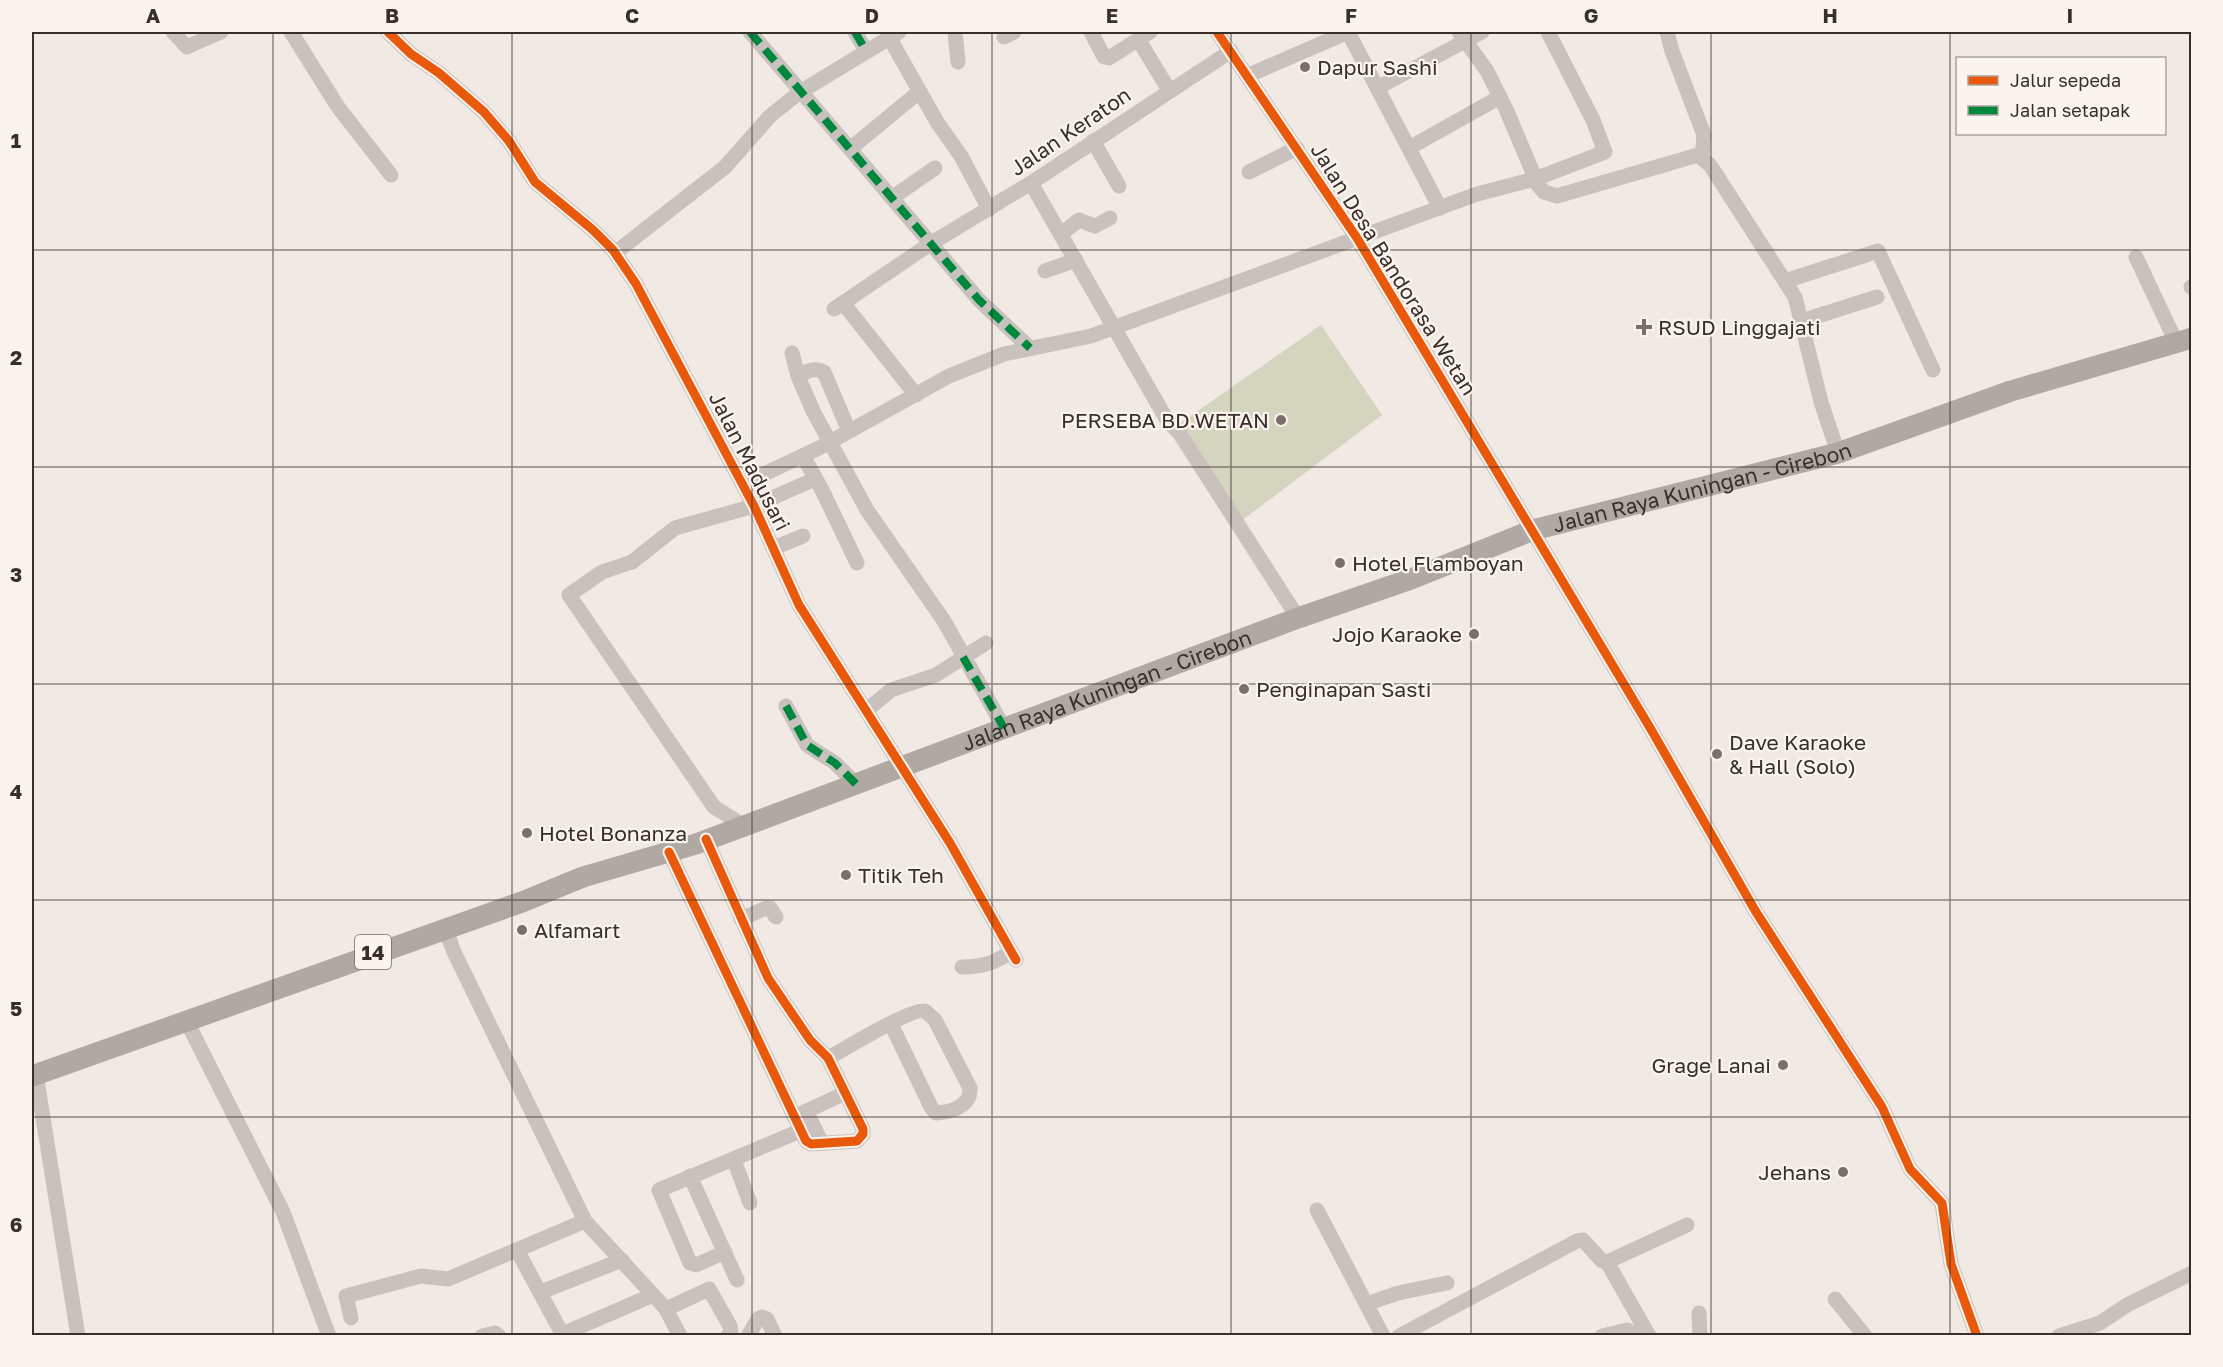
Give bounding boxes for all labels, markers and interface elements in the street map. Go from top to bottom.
text: A [146,3,160,27]
text: B [385,3,399,27]
text: C [625,3,639,27]
text: D [865,3,879,27]
text: E [1106,3,1118,27]
text: F [1345,3,1357,27]
text: G [1584,3,1598,27]
text: H [1822,3,1838,27]
text: I [2067,3,2073,27]
place label: Dapur Sashi [1317,54,1438,80]
legend [1956,57,2166,135]
marker: Dapur Sashi [1298,60,1312,74]
text: Jalur sepeda [2010,69,2121,91]
street label: Jalan Keraton [1005,81,1135,181]
text: Jalan setapak [2010,99,2130,121]
text: 1 [11,128,21,152]
street label: Jalan Desa Bandorasa Wetan [1305,138,1483,400]
place label: RSUD Linggajati [1658,314,1821,340]
marker: RSUD Linggajati [1635,318,1653,336]
text: 2 [10,345,22,369]
street label: Jalan Madusari [704,387,796,535]
place label: PERSEBA BD.WETAN [1061,407,1269,433]
marker: PERSEBA BD.WETAN [1274,413,1288,427]
street label: Jalan Raya Kuningan - Cirebon [1550,436,1855,538]
place label: Hotel Flamboyan [1352,550,1524,576]
marker: Hotel Flamboyan [1333,556,1347,570]
text: 3 [10,562,22,586]
place label: Jojo Karaoke [1332,621,1462,647]
street label: Jalan Raya Kuningan - Cirebon [958,624,1255,756]
marker: Jojo Karaoke [1467,627,1481,641]
place label: Penginapan Sasti [1256,676,1431,702]
marker: Penginapan Sasti [1237,682,1251,696]
place label: Dave Karaoke & Hall (Solo) [1729,729,1866,779]
marker: Dave Karaoke & Hall (Solo) [1710,747,1724,761]
text: 4 [10,779,22,803]
place label: Hotel Bonanza [539,820,687,846]
marker: Hotel Bonanza [520,826,534,840]
place label: Titik Teh [858,862,944,888]
marker: Titik Teh [839,868,853,882]
place label: Alfamart [534,917,621,943]
marker: Alfamart [515,923,529,937]
road number: 14 [355,935,391,969]
text: 5 [10,996,22,1020]
place label: Grage Lanai [1652,1052,1771,1078]
marker: Grage Lanai [1776,1058,1790,1072]
place label: Jehans [1758,1159,1831,1185]
marker: Jehans [1836,1165,1850,1179]
text: 6 [10,1212,22,1236]

